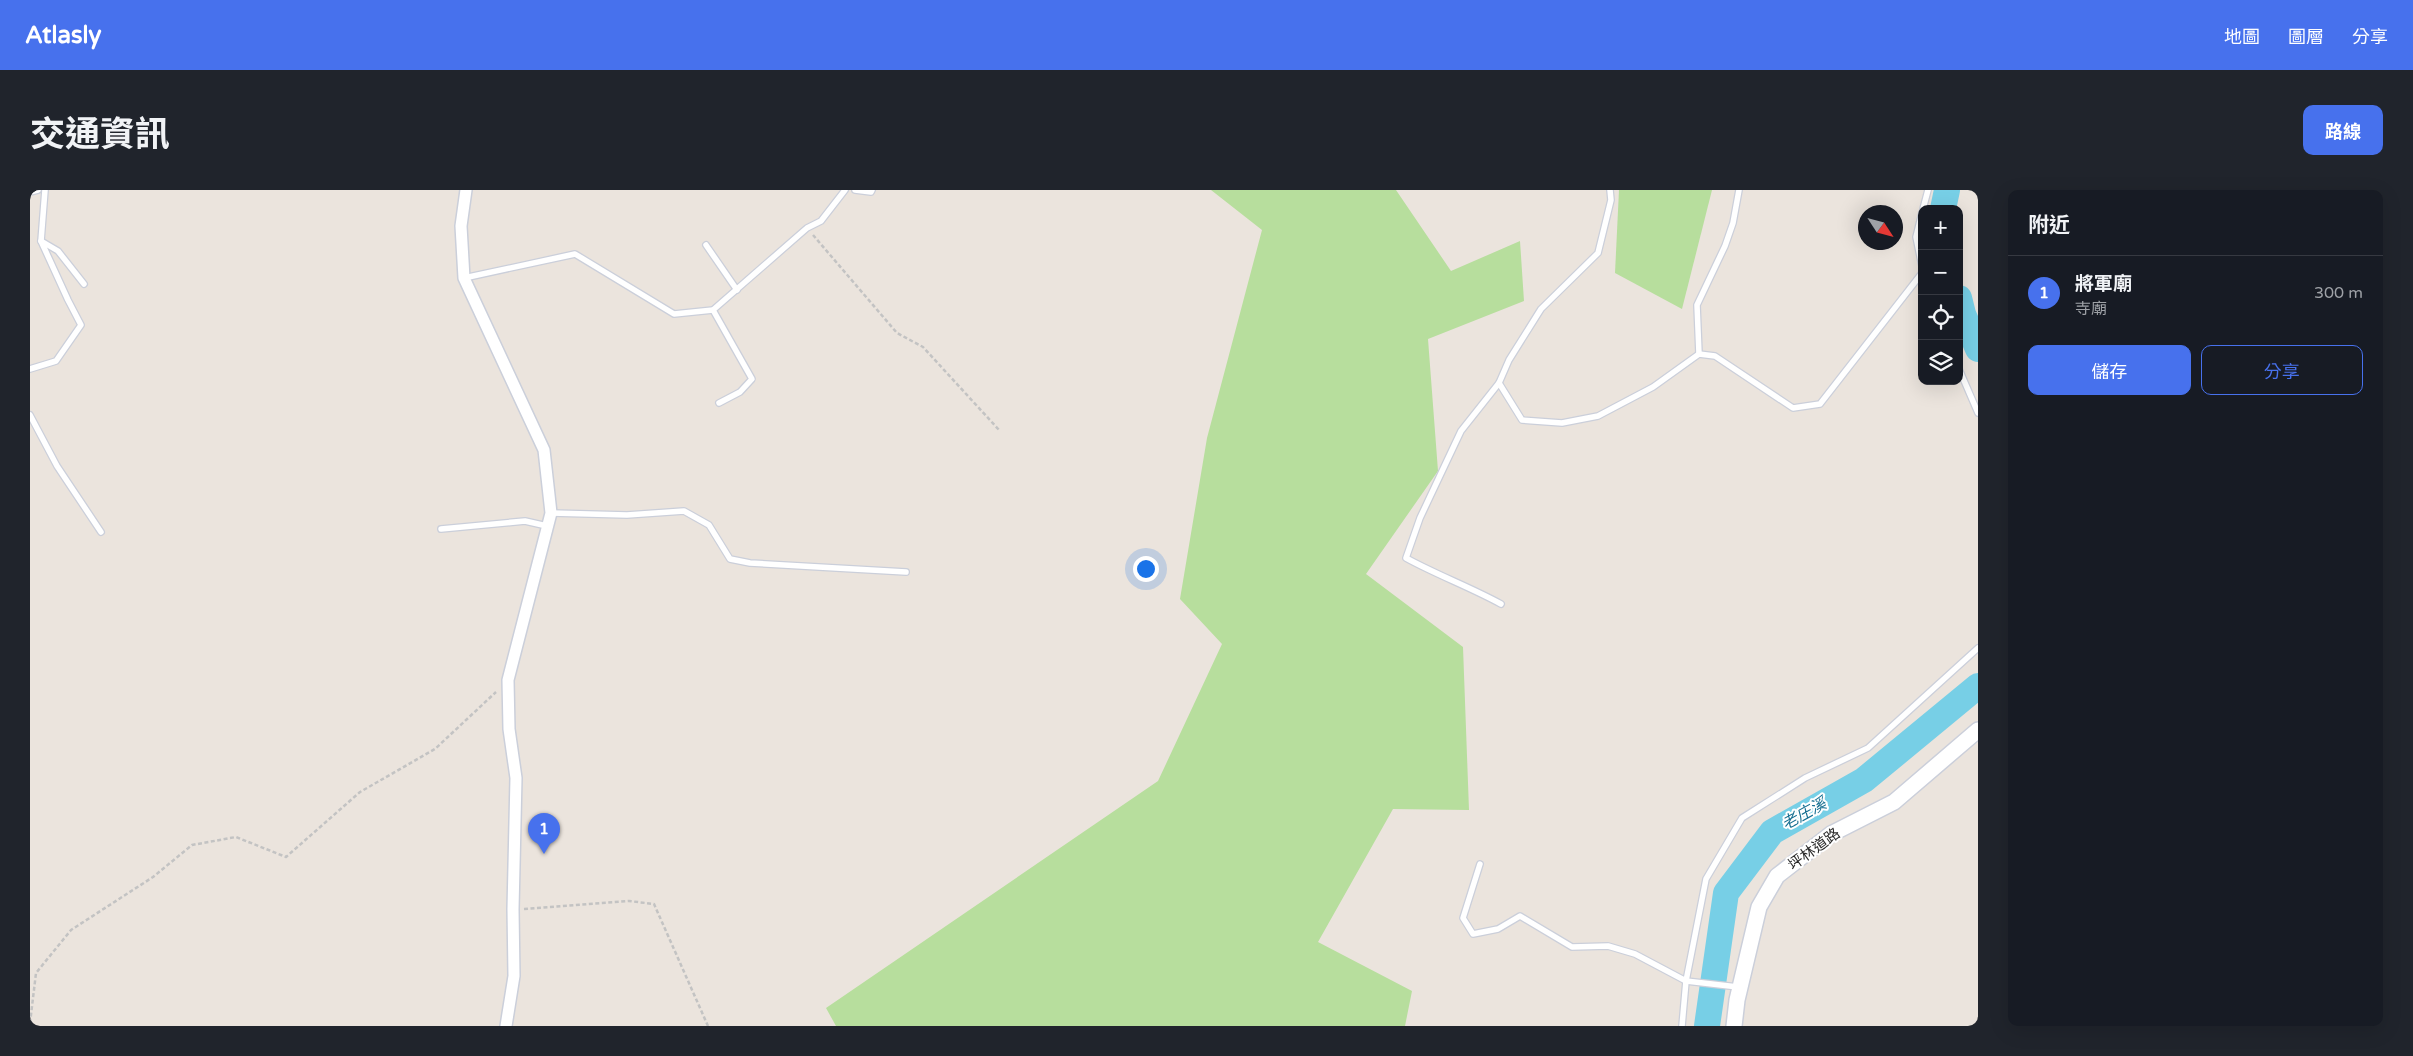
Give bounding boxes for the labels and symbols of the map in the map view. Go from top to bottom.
north arrow [1858,205,1903,250]
your location [1133,556,1159,582]
water label: 老庄溪 [1778,793,1832,834]
pin: 1 [528,813,560,854]
street label: 坪林道路 [1784,824,1844,874]

